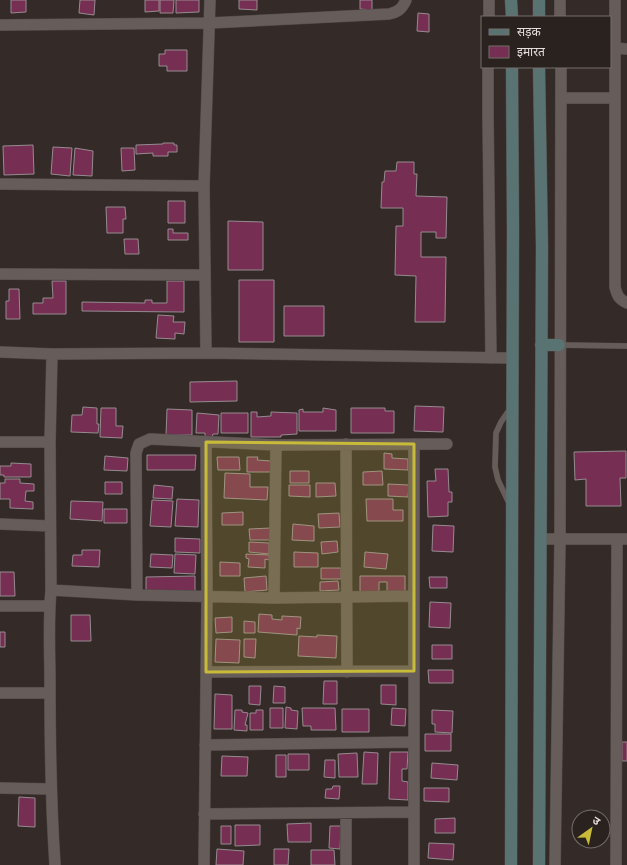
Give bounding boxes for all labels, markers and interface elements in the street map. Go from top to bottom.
legend [481,16,611,68]
text: सड़क [517,25,542,39]
text: इमारत [517,45,546,59]
north arrow [571,809,611,849]
text: उ [590,814,603,829]

